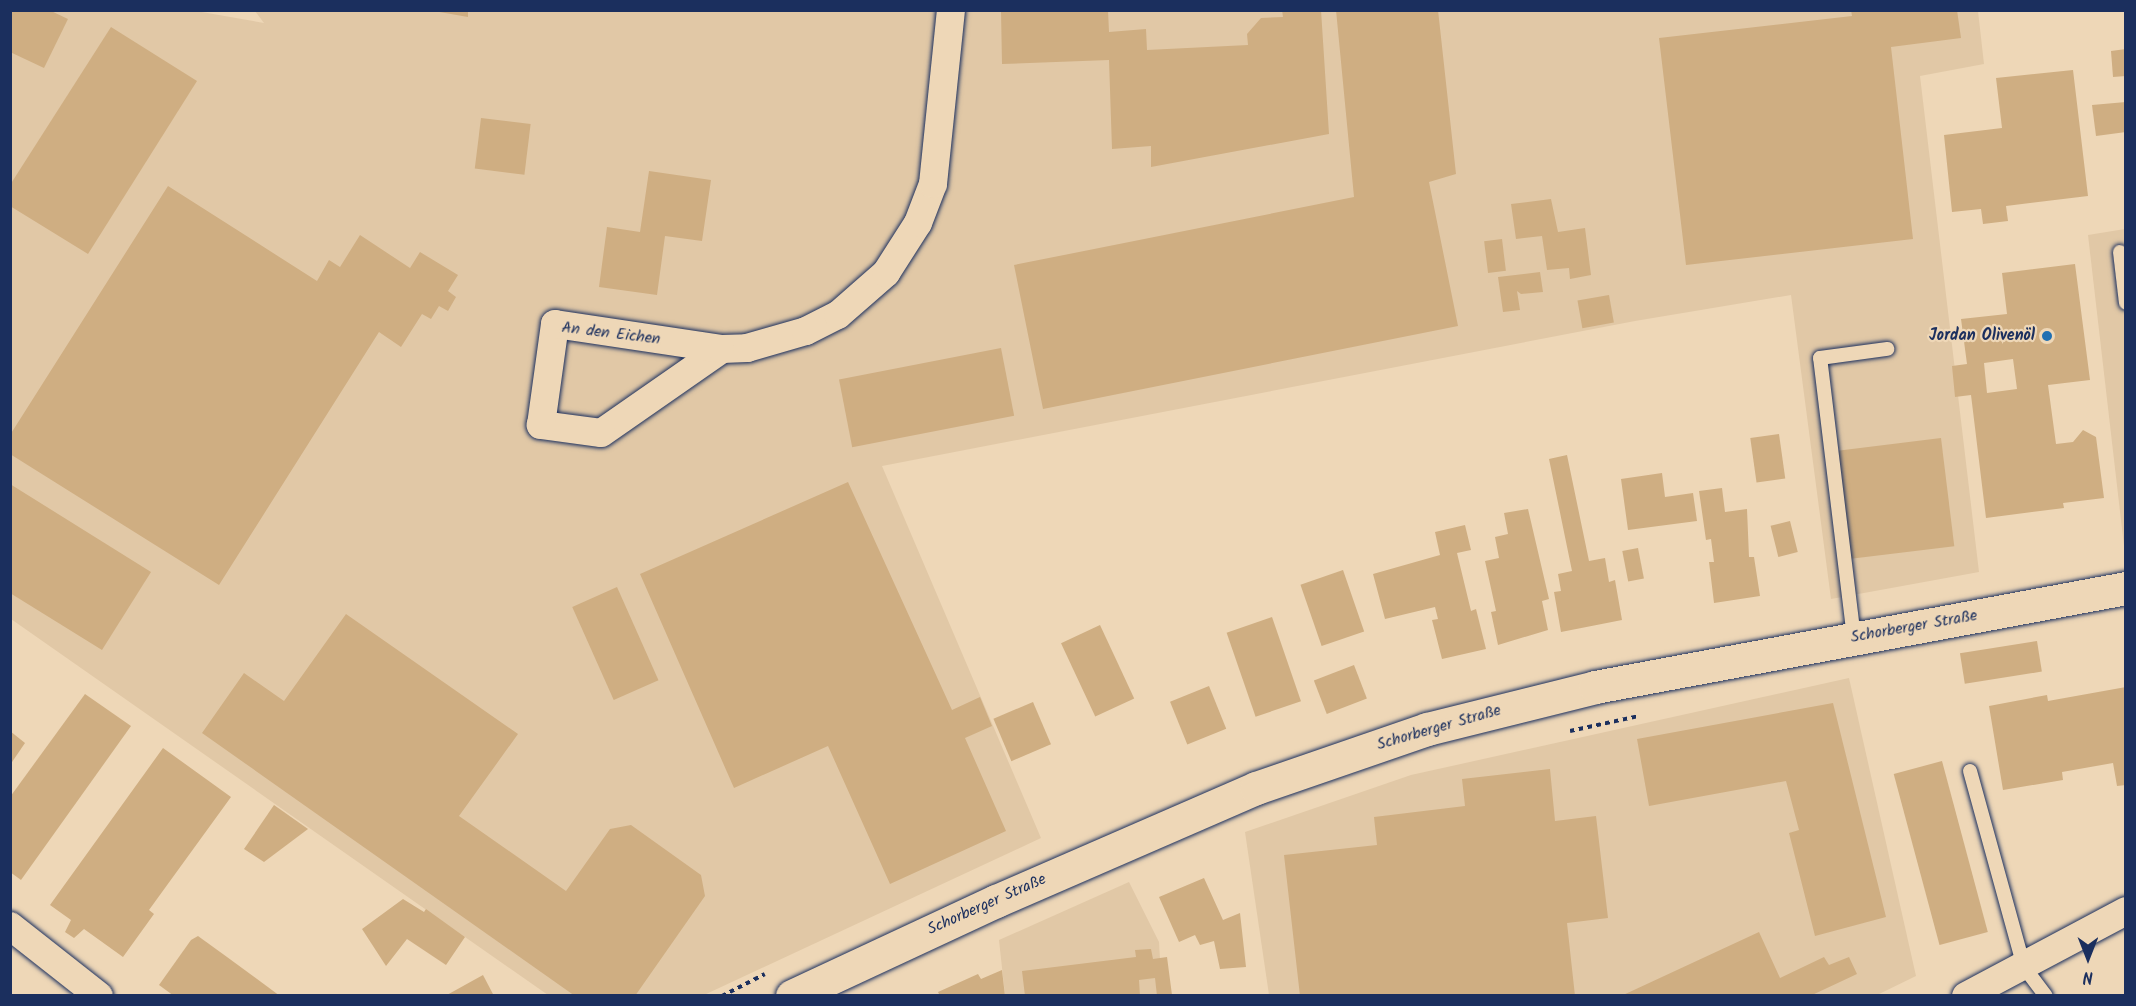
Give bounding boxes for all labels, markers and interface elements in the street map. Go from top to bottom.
street label: An den Eichen [561,318,661,350]
place label: Jordan Olivenöl [1929,326,2035,346]
marker: Jordan Olivenöl [2040,329,2054,343]
street label: Schorberger Straße [1849,606,1979,648]
street label: Schorberger Straße [1375,701,1503,755]
street label: Schorberger Straße [925,870,1049,940]
north arrow [2058,928,2118,988]
text: N [2083,964,2093,989]

